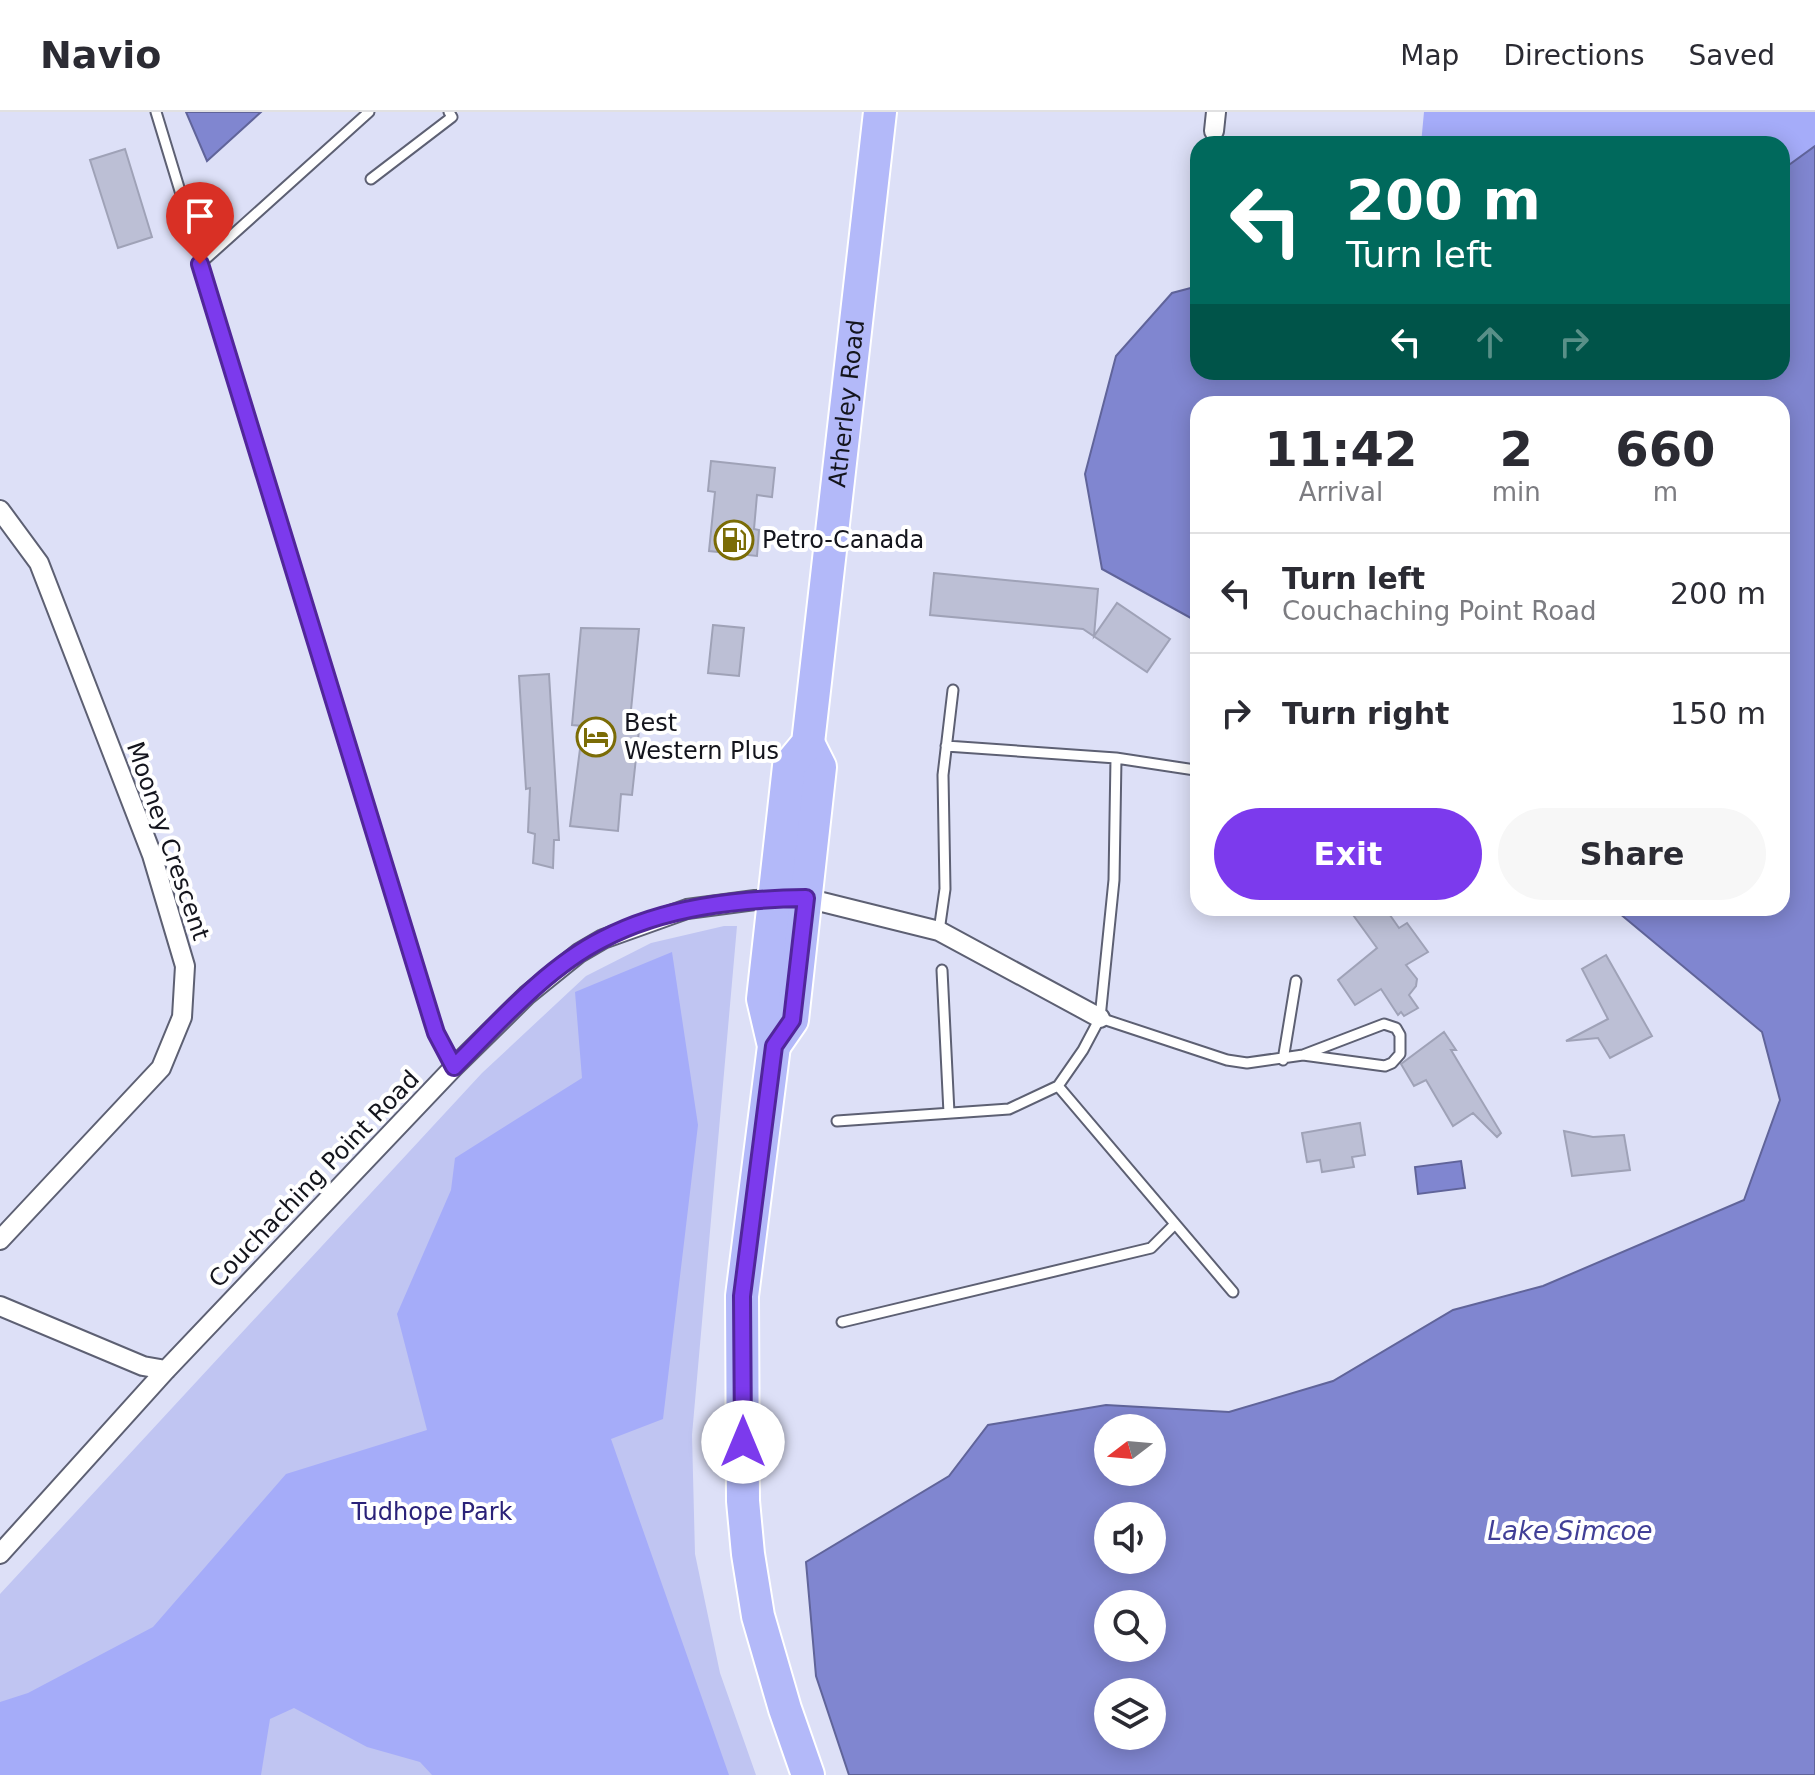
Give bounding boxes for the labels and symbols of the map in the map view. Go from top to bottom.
pin [166,182,234,264]
street label: Atherley Road [823,318,870,489]
fuel station icon: Petro-Canada [713,519,755,561]
place label: Petro-Canada [762,526,924,554]
place label: Best Western Plus [624,709,779,765]
hotel icon: Best Western Plus [575,716,617,758]
street label: Mooney Crescent [121,738,215,944]
street label: Couchaching Point Road [203,1065,425,1293]
position arrow [701,1400,785,1484]
north arrow [1094,1414,1166,1486]
park label: Tudhope Park [351,1498,513,1526]
water label: Lake Simcoe [1488,1516,1653,1546]

